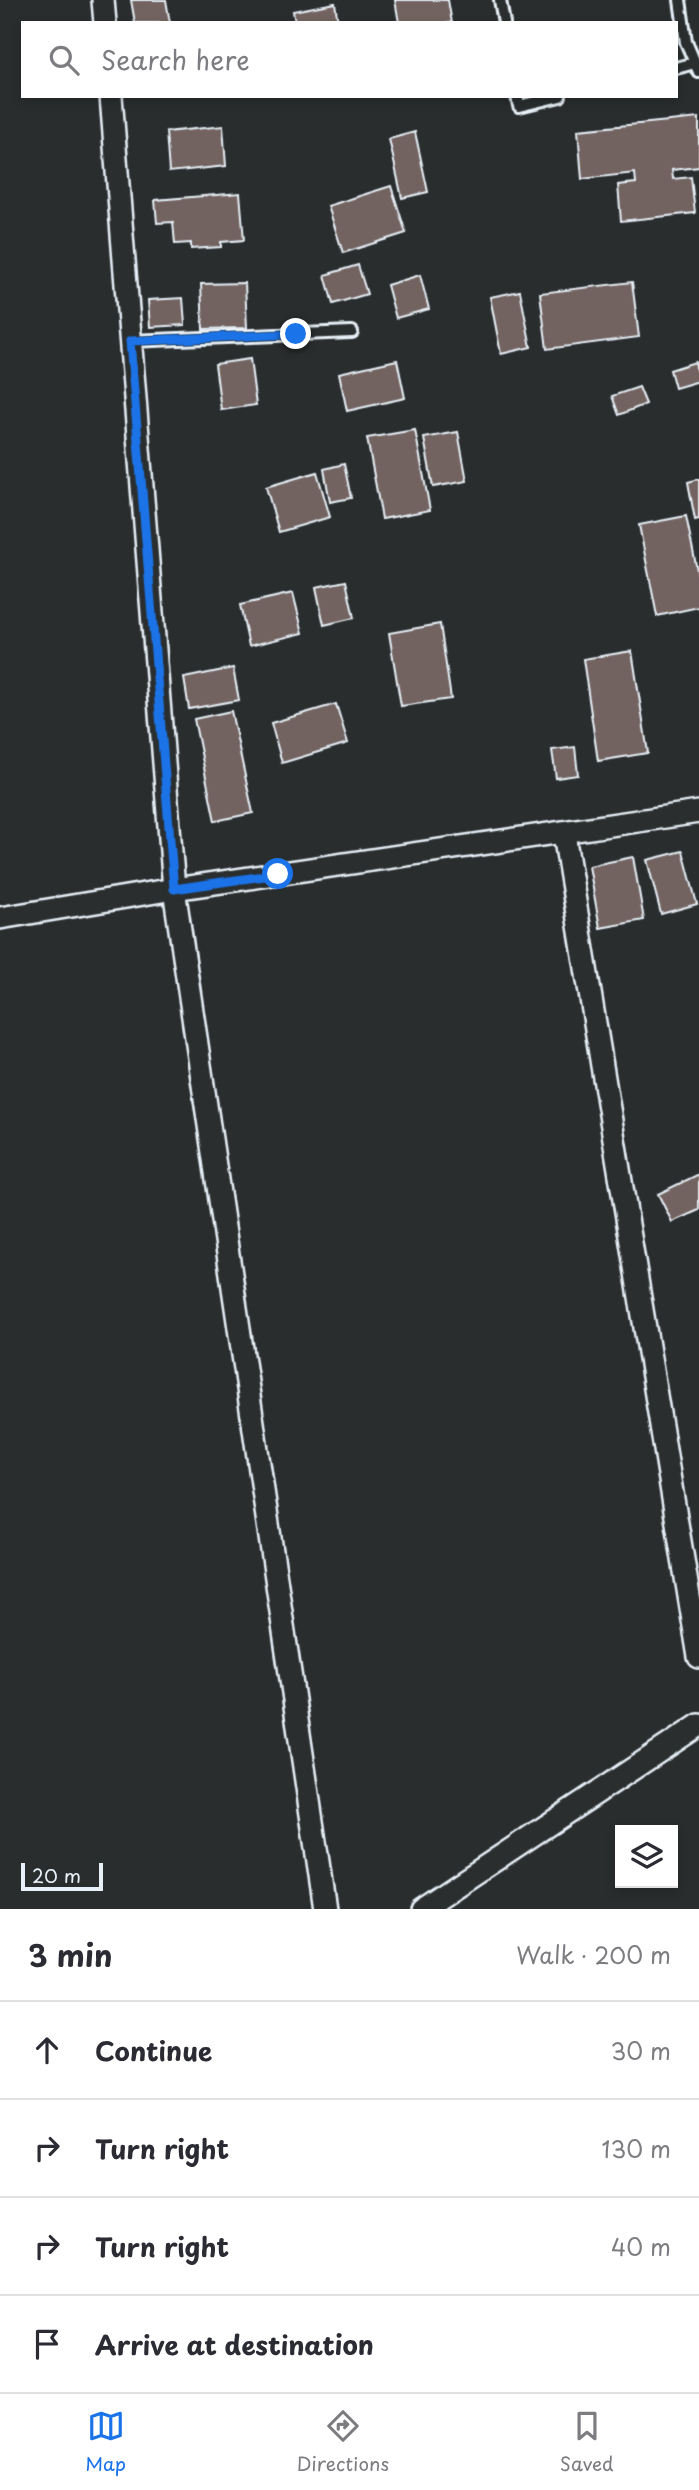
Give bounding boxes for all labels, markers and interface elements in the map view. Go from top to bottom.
search box [21,21,678,98]
text: Search here [101,40,250,79]
icon: search [45,41,83,79]
route end [280,318,311,349]
route start [262,858,293,889]
map controls [615,1825,678,1888]
button: layers [615,1825,678,1888]
scale bar [21,1860,103,1892]
text: 20 m [32,1861,81,1889]
text: 3 min [28,1932,113,1977]
text: Walk · 200 m [516,1937,671,1972]
icon: ahead [28,2031,66,2069]
text: Continue [95,2031,212,2070]
text: 30 m [610,2033,671,2068]
icon: right [28,2129,66,2167]
text: Turn right [95,2129,229,2168]
text: 130 m [601,2131,671,2166]
icon: right [28,2227,66,2265]
text: Turn right [95,2227,229,2266]
text: 40 m [611,2229,671,2264]
icon: arrive [28,2325,66,2363]
text: Arrive at destination [95,2325,374,2364]
tab: Map [85,2407,126,2477]
tab: Directions [297,2407,389,2477]
tab: Saved [560,2407,614,2477]

